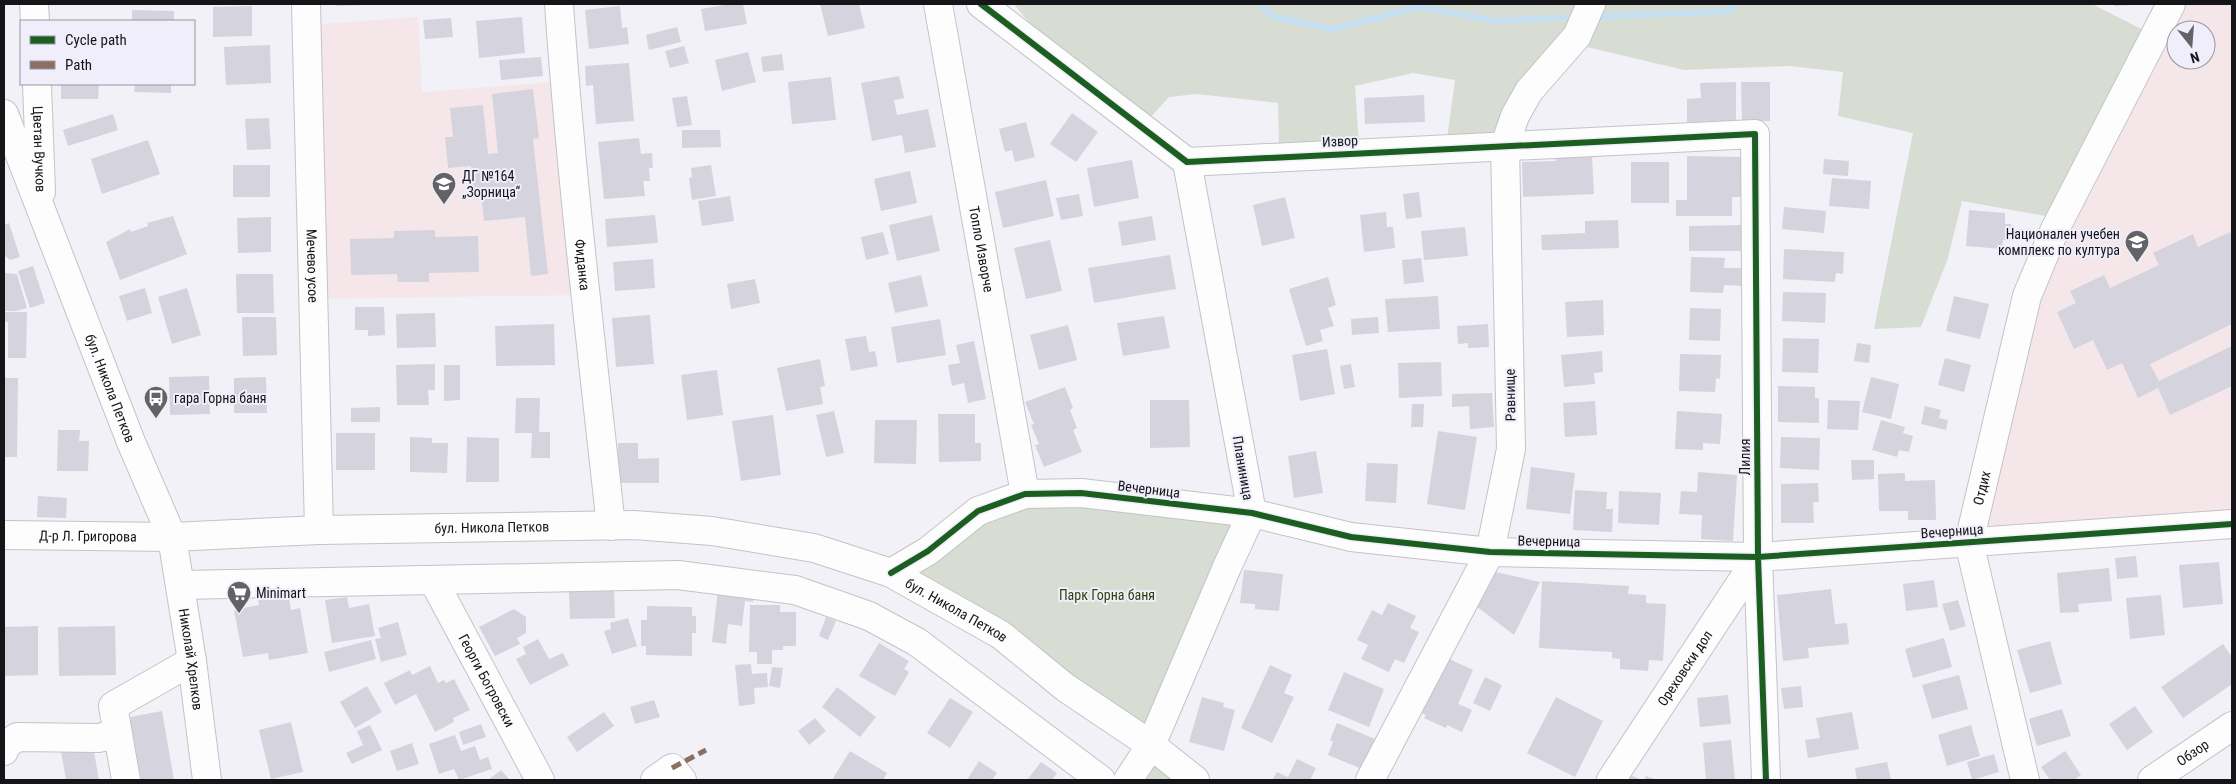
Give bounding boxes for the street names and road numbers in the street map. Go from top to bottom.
street label: Цветан Вучков [30,106,49,192]
street label: Извор [1322,132,1358,150]
street label: Топло Изворче [966,205,997,294]
street label: Мечево усое [304,229,321,303]
street label: Фиданка [572,239,593,291]
street label: бул. Никола Петков [82,332,138,445]
street label: Равнище [1502,368,1518,421]
street label: Планиница [1229,435,1257,501]
street label: Лилия [1737,439,1753,475]
street label: Отдих [1970,469,1993,507]
street label: Вечерница [1117,477,1181,501]
street label: бул. Никола Петков [434,518,549,536]
street label: Вечерница [1920,521,1984,541]
street label: Д-р Л. Григорова [39,527,137,545]
street label: Вечерница [1518,532,1580,550]
street label: бул. Никола Петков [903,575,1011,645]
street label: Николай Хрелков [176,607,206,711]
street label: Ореховски дол [1654,627,1715,709]
street label: Георги Богровски [455,631,518,730]
street label: Обзор [2173,736,2212,769]

